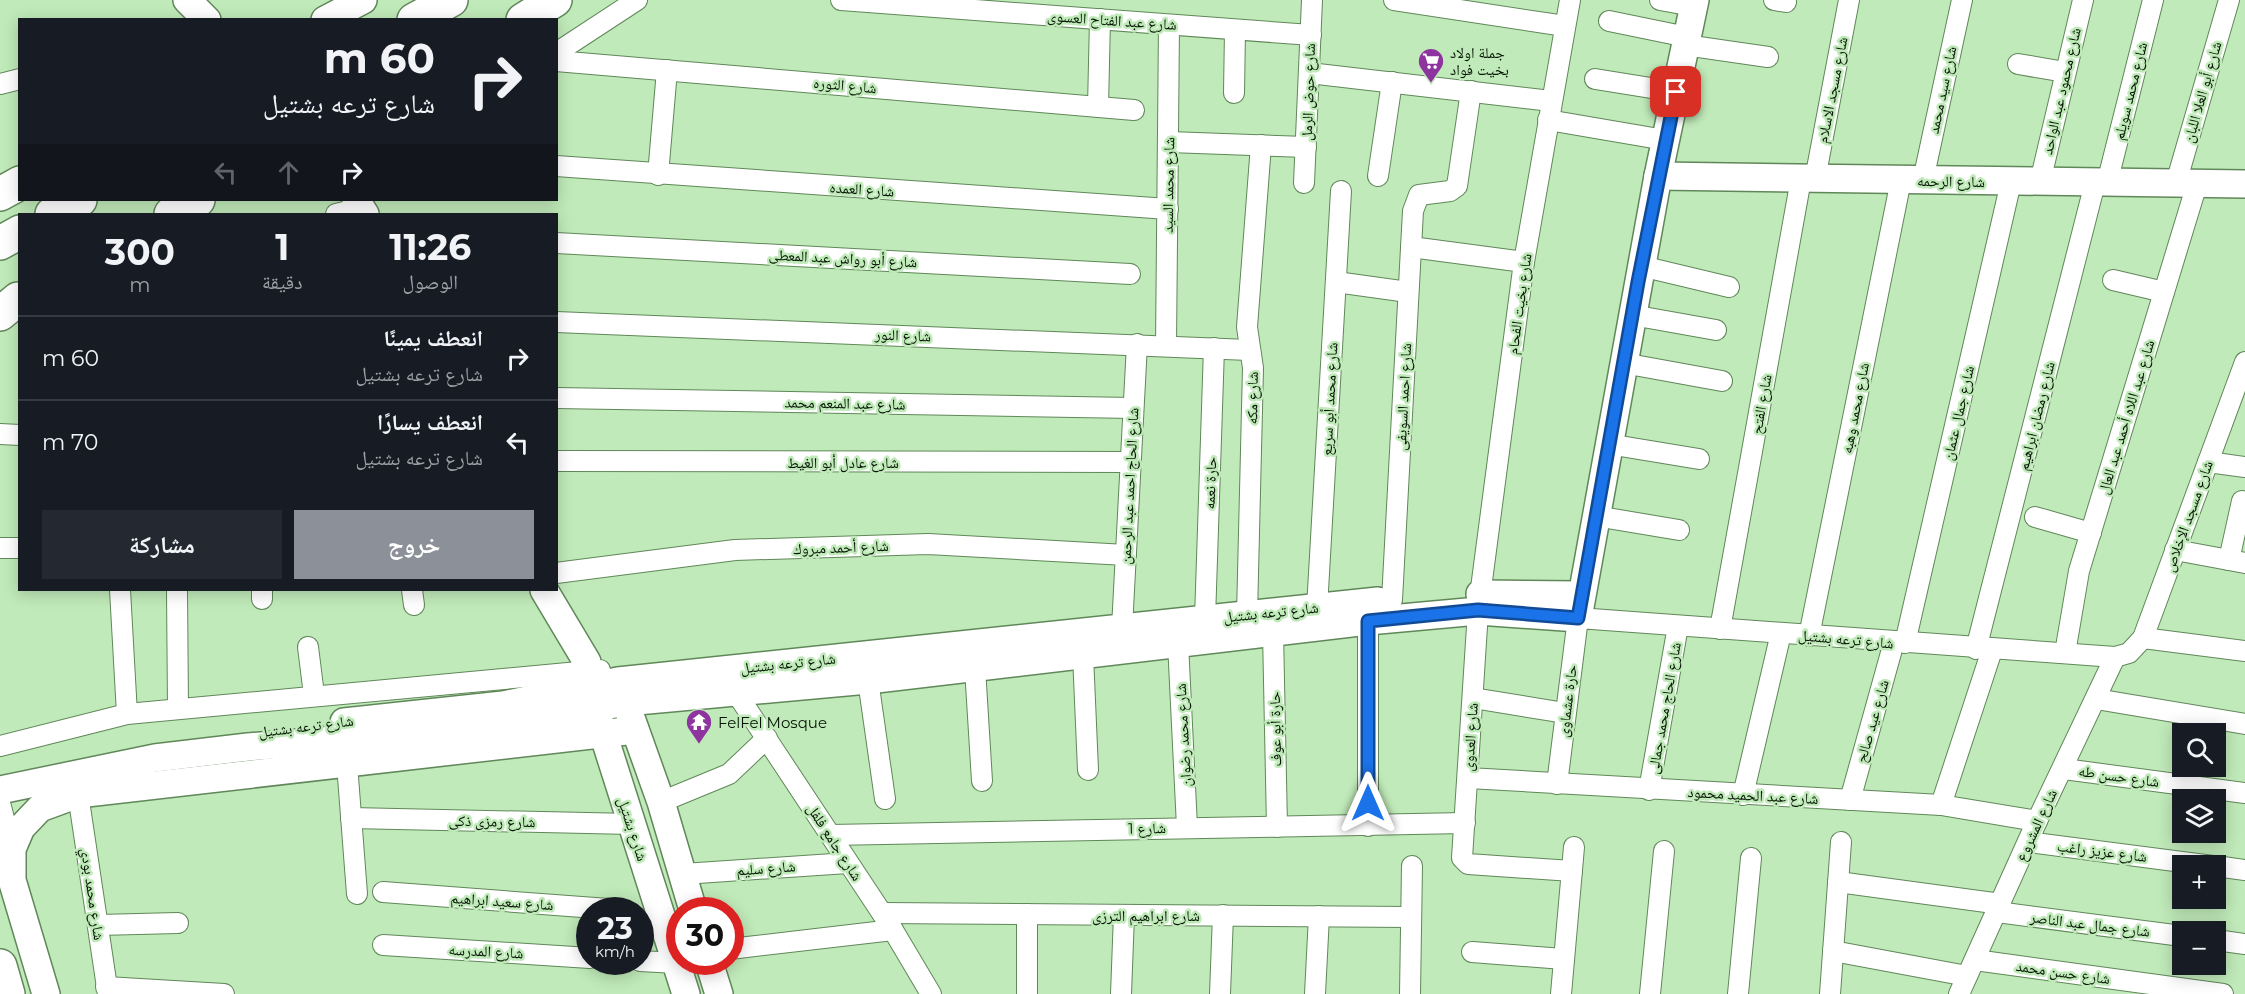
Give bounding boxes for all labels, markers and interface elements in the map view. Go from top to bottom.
street label: شارع عبد الفتاح العسوى [1046,6,1178,35]
street label: شارع محمود عبد الواحد [2037,26,2086,157]
text: 60 m [324,32,435,84]
street label: شارع مسجد الاسلام [1812,35,1853,145]
street label: شارع أبو العلا اللبان [2178,39,2227,145]
street label: شارع محمد سويلم [2109,40,2152,142]
icon: right [456,42,534,120]
street label: شارع حوض الرمل [1297,43,1320,141]
place label: جملة اولاد بخيت فواد [1450,43,1509,79]
street label: شارع سيد محمد [1923,44,1962,136]
supermarket icon: جملة اولاد بخيت فواد [1416,46,1446,84]
pin [1650,66,1701,117]
street label: شارع الثوره [812,73,878,98]
icon: arrive [1659,75,1692,108]
text: شارع ترعه بشتيل [263,87,435,120]
street label: شارع محمد السيد [1158,137,1179,233]
icon: left [209,156,242,189]
icon: ahead [272,156,305,189]
icon: right [335,156,368,189]
street label: شارع الرحمه [1917,171,1985,192]
street label: شارع العمده [829,177,895,202]
text: 1 [275,225,289,269]
text: 11:26 [389,225,471,269]
text: 300 [105,230,175,274]
street label: شارع أبو رواش عبد المعطى [768,245,918,272]
street label: شارع بخيت الفحام [1503,252,1537,356]
text: دقيقة [262,270,303,294]
text: الوصول [403,270,458,294]
text: m [129,273,151,297]
street label: شارع النور [873,324,932,346]
text: انعطف يمينًا [383,325,483,352]
street label: شارع عبد اللاه أحمد عبد العال [2093,337,2160,497]
icon: right [501,342,534,375]
street label: شارع محمد أبو سريع [1317,342,1342,456]
street label: شارع احمد السويفى [1391,343,1416,451]
text: 60 m [42,345,99,372]
street label: شارع رمضان ابراهيم [2013,359,2060,473]
street label: شارع محمد وهبه [1837,361,1874,455]
text: شارع ترعه بشتيل [355,362,483,386]
street label: شارع جمال عثمان [1938,364,1979,462]
street label: شارع مكه [1242,371,1263,425]
street label: شارع الفتح [1746,372,1777,436]
street label: شارع عبد المنعم محمد [784,392,906,415]
street label: شارع الحاج احمد عبد الرحمن [1115,407,1144,565]
text: انعطف يسارًا [377,409,483,436]
icon: left [501,426,534,459]
text: 70 m [42,429,98,456]
text: شارع ترعه بشتيل [355,446,483,470]
street label: شارع عادل أبو الغيط [787,453,899,473]
street label: حارة نعمه [1200,456,1220,510]
street label: شارع مسجد الإخلاص [2159,458,2218,574]
button: مشاركة [42,510,282,579]
button: خروج [294,510,534,579]
street label: شارع أحمد مبروك [793,536,889,559]
street label: شارع ترعه بشتيل [1222,598,1320,627]
street label: شارع ترعه بشتيل [1797,625,1895,654]
street label: شارع الحاج محمد جمالى [1643,640,1686,776]
street label: شارع ترعه بشتيل [739,649,837,678]
street label: حارة عشماوى [1553,663,1582,738]
street label: شارع عيد صالح [1851,677,1894,765]
street label: شارع محمد رضوان [1171,683,1196,787]
street label: حارة أبو عوف [1265,691,1285,767]
street label: شارع العدوى [1458,702,1483,772]
temple icon: FelFel Mosque [684,707,714,745]
street label: شارع ترعه بشتيل [257,711,355,742]
place label: FelFel Mosque [718,713,827,732]
map controls [2172,723,2226,975]
button: search [2172,723,2226,777]
street label: شارع حسن طه [2077,761,2161,792]
position arrow [1336,771,1400,835]
street label: شارع عبد الحميد محمود [1687,782,1819,809]
street label: شارع المشروع [2011,786,2062,865]
button: layers [2172,789,2226,843]
street label: شارع بشتيل [613,795,652,864]
street label: شارع جامع فلفل [802,800,867,885]
street label: شارع رمزى ذكى [448,811,536,832]
street label: شارع 1 [1128,818,1166,839]
street label: شارع عزيز راغب [2056,836,2148,867]
street label: شارع محمد بودي [74,847,109,942]
button: + [2172,855,2226,909]
street label: شارع سليم [736,856,796,881]
street label: شارع سعيد ابراهيم [450,888,554,915]
speed limit sign: 30 [666,897,744,975]
street label: شارع ابراهيم الترزى [1092,906,1200,926]
street label: شارع جمال عبد الناصر [2028,907,2151,942]
text: 23 [597,910,633,947]
button: − [2172,921,2226,975]
street label: شارع المدرسه [448,940,524,963]
text: km/h [595,942,635,961]
street label: شارع حسن محمد [2015,956,2111,989]

